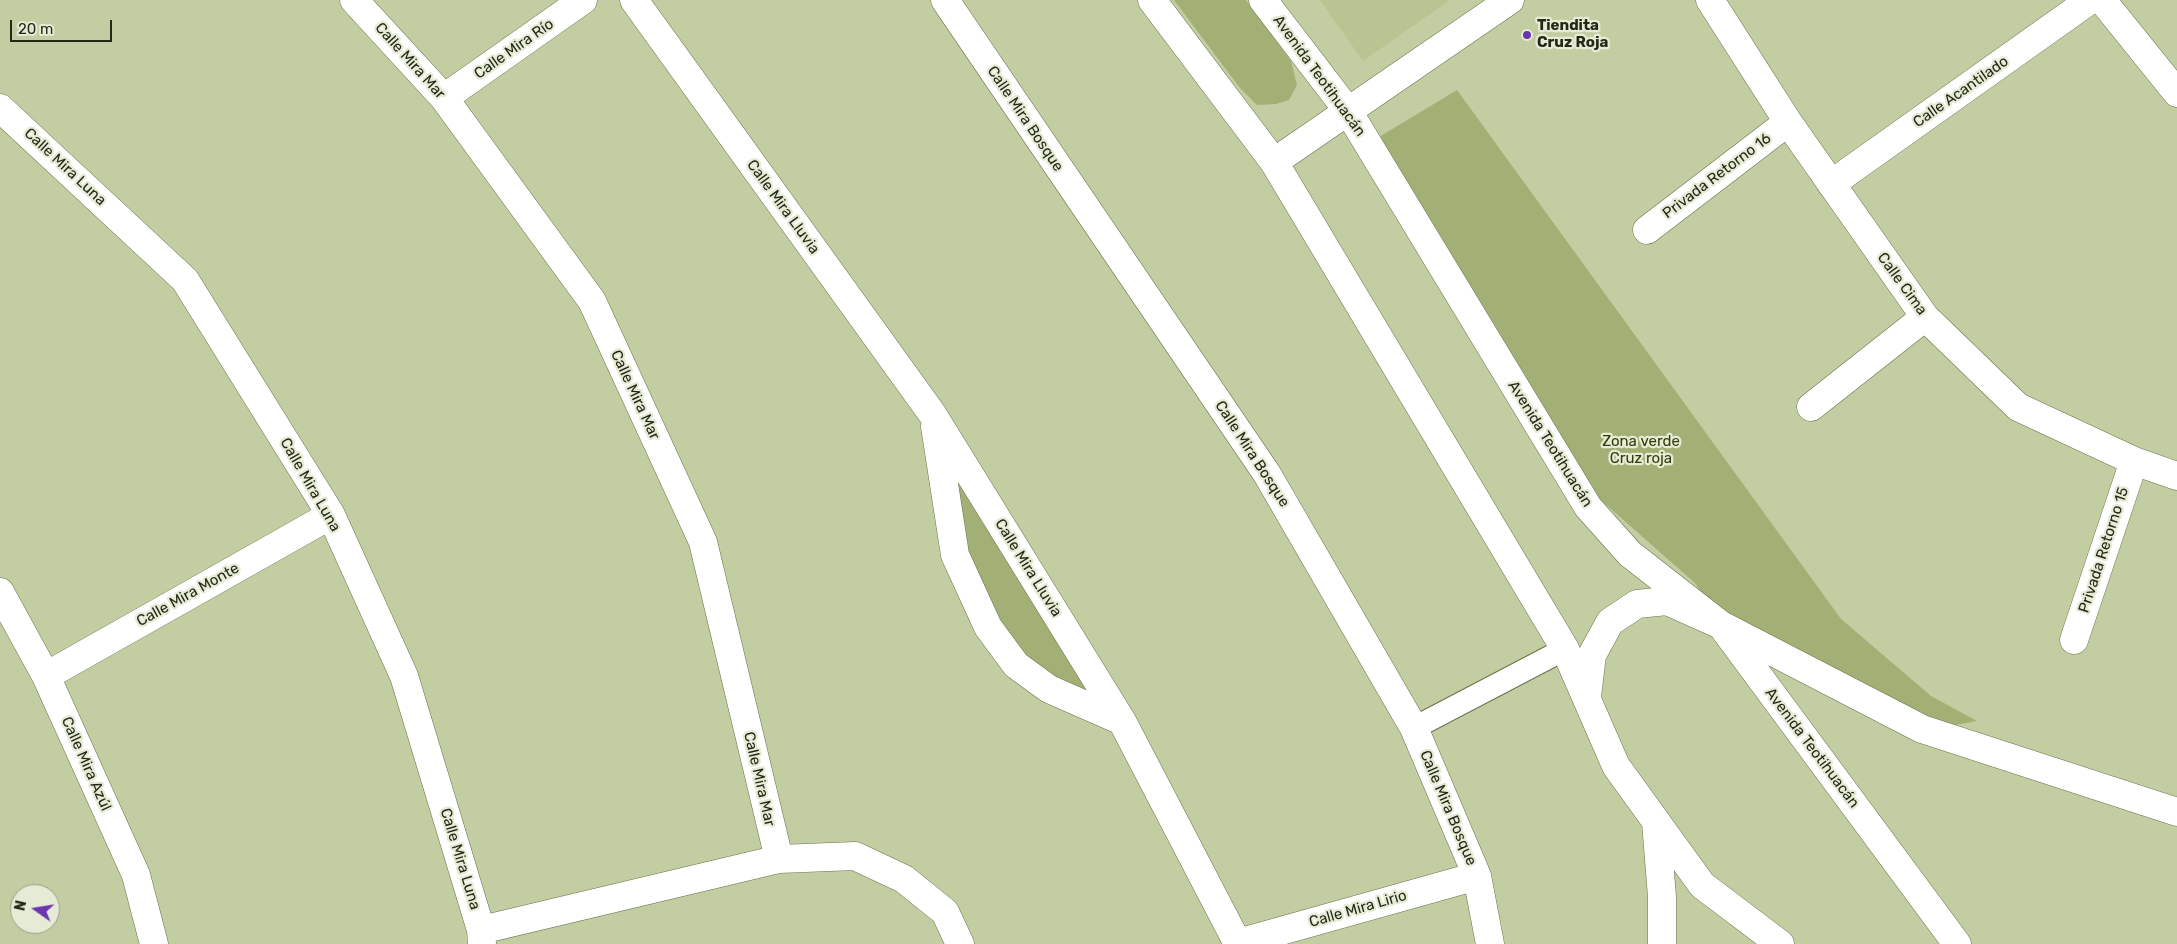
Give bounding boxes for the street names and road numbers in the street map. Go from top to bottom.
street label: Avenida Teotihuacán [1269,12,1369,140]
street label: Calle Mira Río [471,15,557,83]
street label: Calle Mira Mar [371,19,449,103]
street label: Calle Acantilado [1910,52,2012,132]
street label: Calle Mira Bosque [983,63,1067,175]
street label: Calle Mira Luna [20,125,110,209]
street label: Privada Retorno 16 [1659,129,1775,223]
street label: Calle Mira Lluvia [743,156,823,258]
street label: Calle Cima [1873,249,1931,319]
street label: Calle Mira Mar [606,347,664,443]
street label: Avenida Teotihuacán [1504,378,1596,510]
street label: Calle Mira Bosque [1211,397,1293,511]
street label: Calle Mira Luna [276,435,344,535]
street label: Privada Retorno 15 [2075,485,2133,615]
street label: Calle Mira Lluvia [991,516,1065,620]
street label: Calle Mira Monte [134,559,242,631]
street label: Avenida Teotihuacán [1761,685,1863,811]
street label: Calle Mira Azúl [57,714,115,814]
street label: Calle Mira Mar [739,730,779,828]
street label: Calle Mira Bosque [1416,748,1480,868]
street label: Calle Mira Luna [436,806,484,912]
street label: Calle Mira Lirio [1307,886,1409,932]

